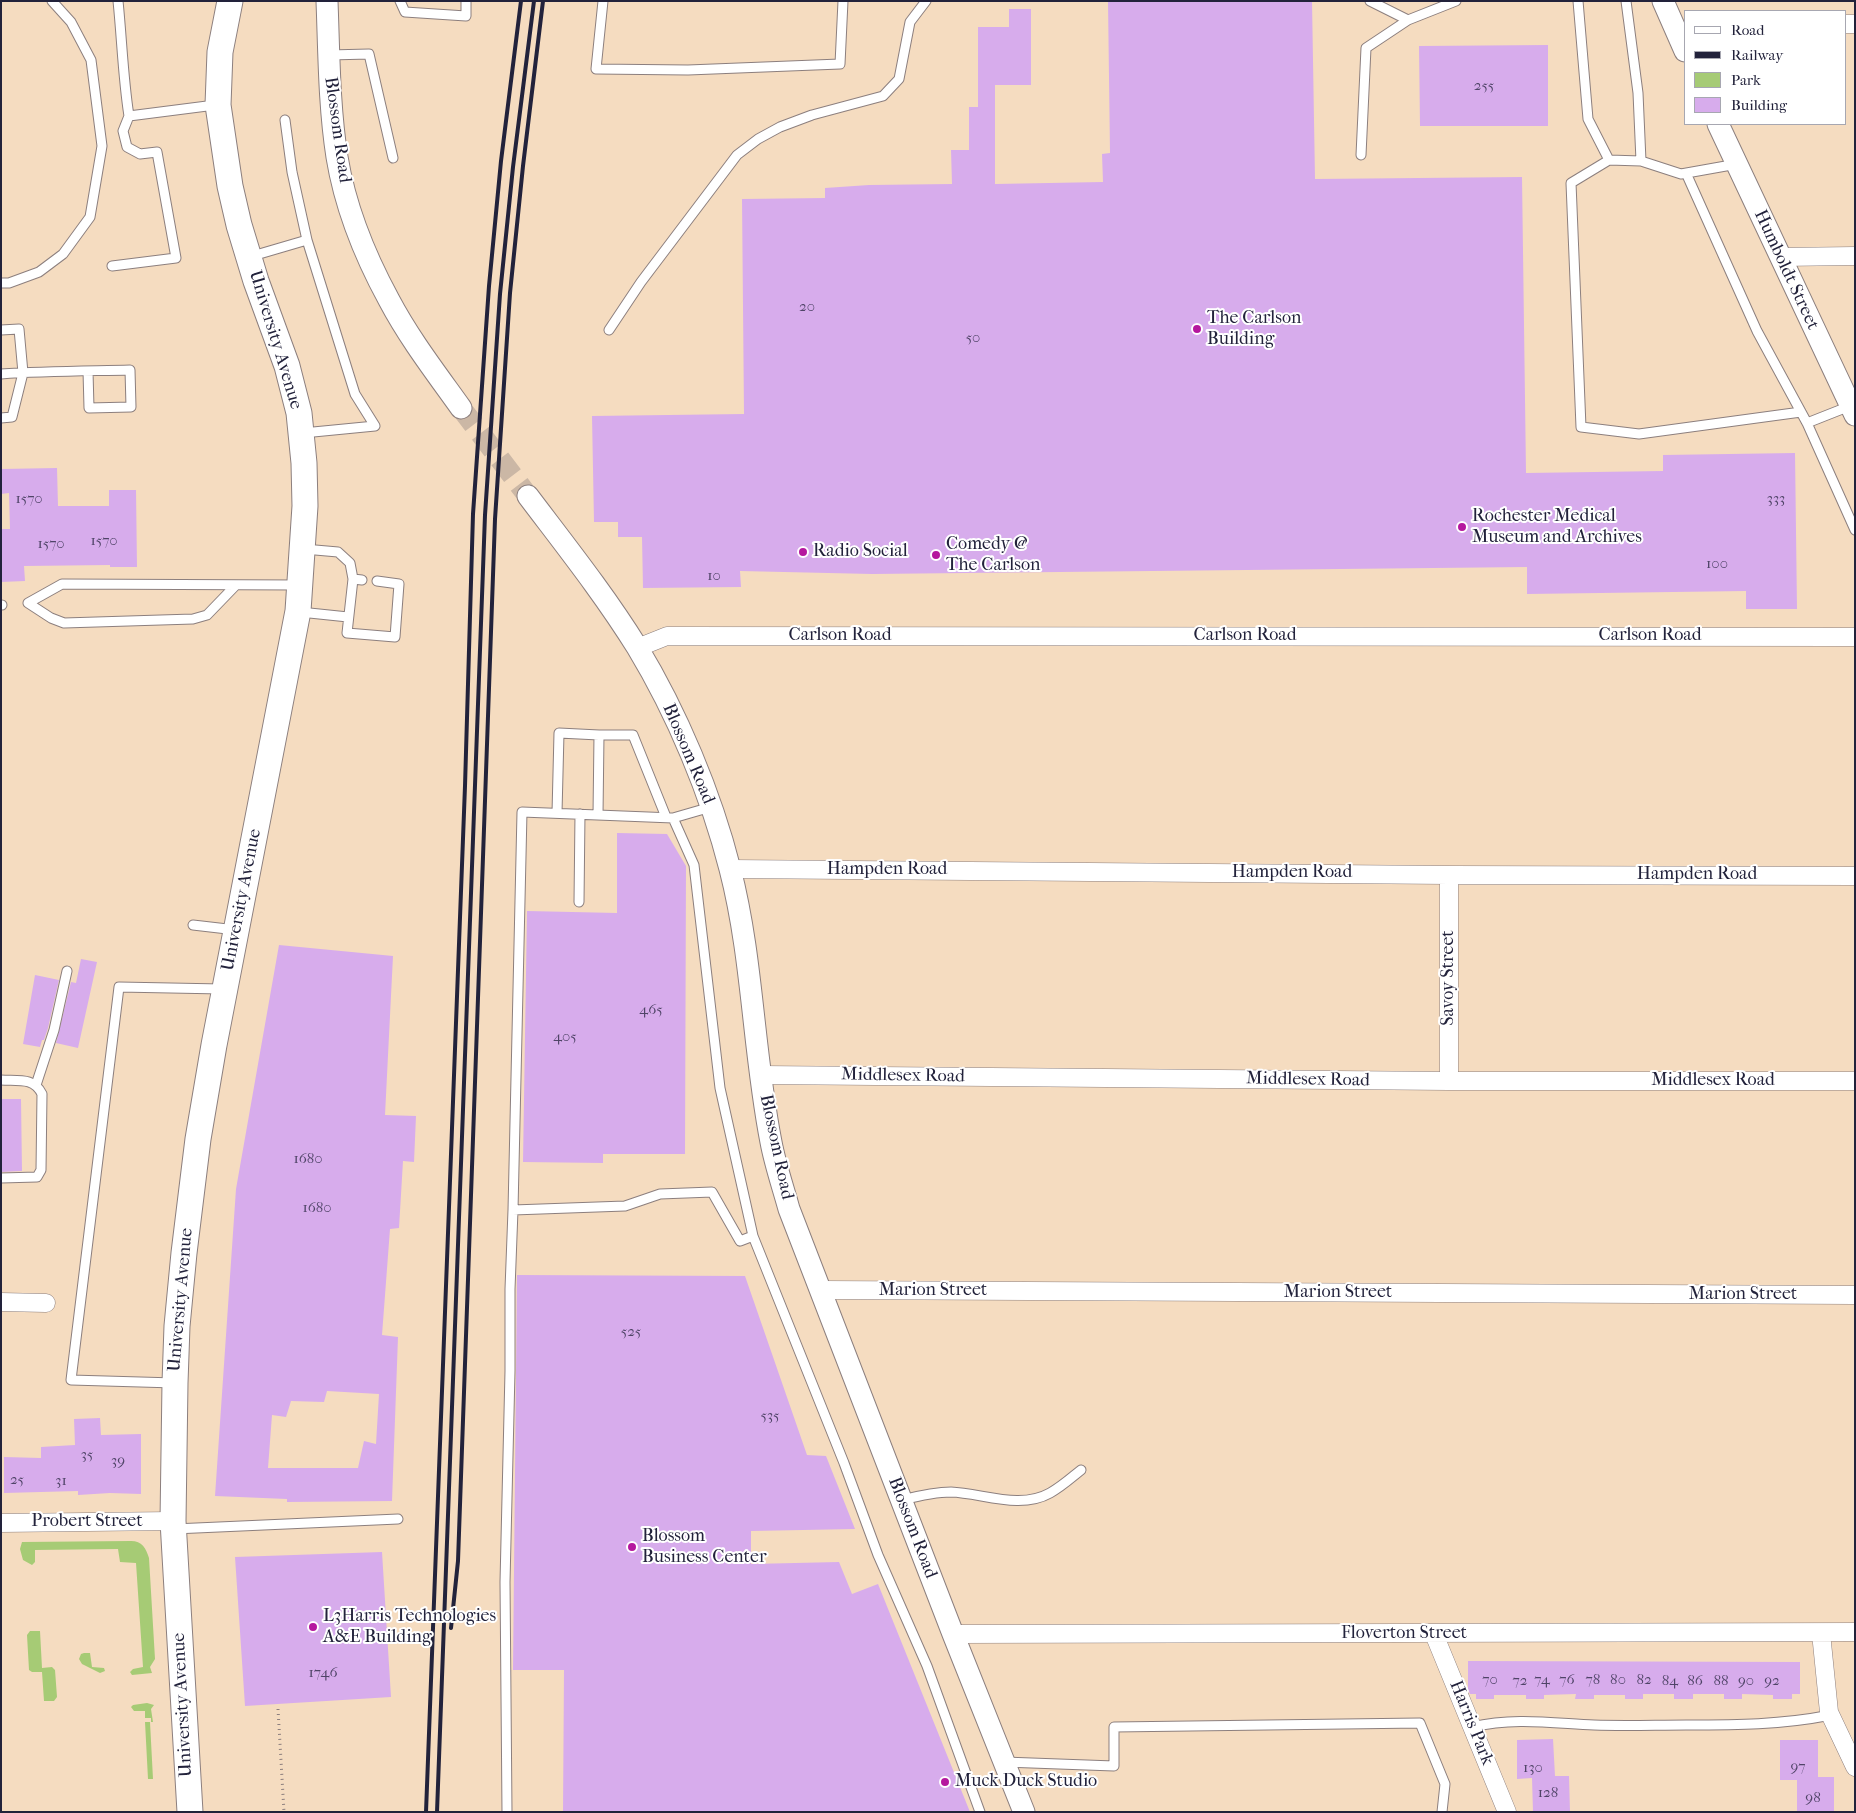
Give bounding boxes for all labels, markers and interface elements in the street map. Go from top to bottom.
legend [1684,10,1846,125]
text: Road [1731,21,1764,39]
text: Railway [1731,46,1783,64]
text: Park [1731,71,1761,89]
street label: Blossom Road [319,76,355,184]
house number: 255 [1474,77,1494,95]
text: Building [1731,96,1787,114]
street label: Humboldt Street [1749,207,1823,333]
street label: University Avenue [244,268,306,412]
house number: 20 [799,298,815,316]
place label: The Carlson Building [1207,308,1301,350]
marker: The Carlson Building [1191,323,1203,335]
house number: 50 [966,329,980,347]
house number: 1570 [15,490,43,508]
house number: 333 [1767,490,1785,508]
place label: Rochester Medical Museum and Archives [1472,506,1642,548]
marker: Rochester Medical Museum and Archives [1456,521,1468,533]
house number: 1570 [90,532,118,550]
place label: Comedy @ The Carlson [946,534,1040,576]
house number: 1570 [37,535,65,553]
place label: Radio Social [813,541,908,563]
marker: Radio Social [797,546,809,558]
marker: Comedy @ The Carlson [930,549,942,561]
house number: 100 [1706,555,1728,573]
house number: 10 [707,567,721,585]
street label: Carlson Road [789,625,891,647]
street label: Carlson Road [1194,625,1296,647]
street label: Carlson Road [1599,625,1701,647]
street label: Blossom Road [657,701,719,807]
street label: University Avenue [218,827,266,973]
street label: Hampden Road [827,859,947,881]
street label: Hampden Road [1232,862,1352,884]
street label: Hampden Road [1637,864,1757,886]
street label: Savoy Street [1438,930,1460,1026]
house number: 465 [639,1001,663,1019]
house number: 405 [553,1028,577,1046]
street label: Middlesex Road [841,1064,965,1088]
street label: Middlesex Road [1246,1068,1370,1092]
street label: Middlesex Road [1651,1070,1775,1092]
street label: Blossom Road [754,1092,798,1202]
house number: 1680 [293,1150,323,1168]
house number: 1680 [302,1199,332,1217]
street label: University Avenue [164,1227,198,1373]
street label: Marion Street [879,1280,987,1302]
street label: Marion Street [1284,1282,1392,1304]
street label: Marion Street [1689,1284,1797,1306]
house number: 525 [621,1323,641,1341]
house number: 535 [760,1407,780,1425]
house number: 35 [81,1446,93,1464]
house number: 39 [111,1452,125,1470]
house number: 25 [10,1471,24,1489]
house number: 31 [55,1472,67,1490]
street label: Blossom Road [883,1474,941,1582]
street label: Probert Street [31,1511,143,1533]
place label: Blossom Business Center [642,1526,767,1568]
marker: Blossom Business Center [626,1541,638,1553]
place label: L3Harris Technologies A&E Building [323,1606,496,1648]
marker: L3Harris Technologies A&E Building [307,1621,319,1633]
street label: Floverton Street [1341,1623,1467,1645]
street label: University Avenue [168,1632,198,1778]
house number: 1746 [308,1664,338,1682]
house number: 70 [1482,1671,1498,1689]
house number: 74 [1534,1671,1550,1689]
house number: 76 [1559,1671,1575,1689]
house number: 78 [1586,1671,1600,1689]
house number: 80 [1610,1671,1626,1689]
house number: 82 [1636,1671,1652,1689]
house number: 72 [1513,1672,1527,1690]
house number: 84 [1662,1672,1678,1690]
house number: 86 [1687,1672,1703,1690]
house number: 88 [1713,1672,1729,1690]
house number: 90 [1738,1672,1754,1690]
house number: 92 [1764,1672,1780,1690]
street label: Harris Park [1444,1677,1498,1769]
house number: 97 [1790,1758,1806,1776]
house number: 130 [1523,1759,1543,1777]
place label: Muck Duck Studio [955,1771,1097,1793]
marker: Muck Duck Studio [939,1776,951,1788]
house number: 128 [1538,1784,1558,1802]
house number: 98 [1805,1789,1821,1807]

